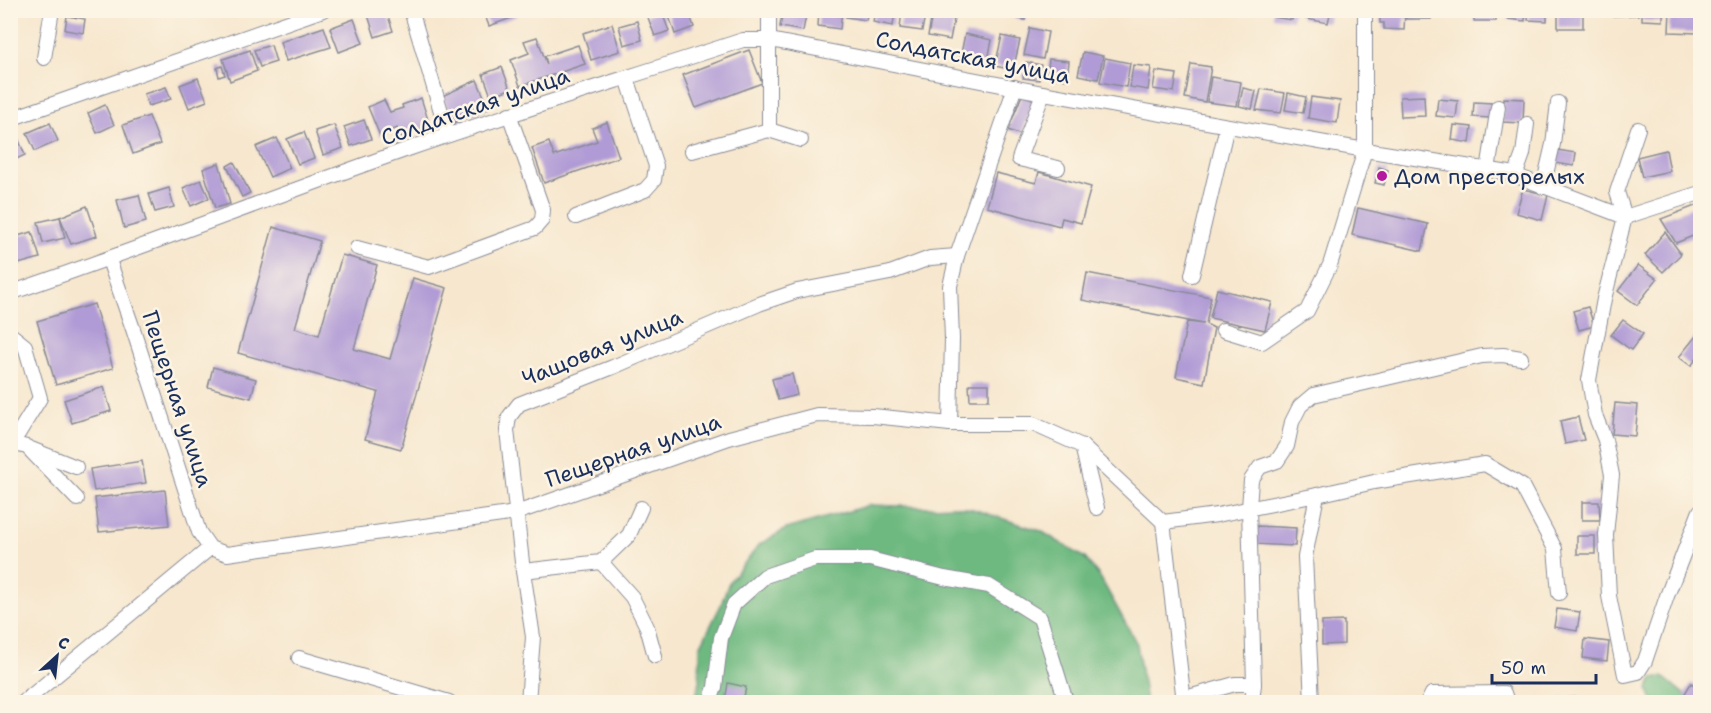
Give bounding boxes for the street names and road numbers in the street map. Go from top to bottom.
street label: Солдатская улица [873,24,1073,91]
street label: Солдатская улица [377,61,574,152]
street label: Чащовая улица [517,302,687,393]
street label: Пещерная улица [135,307,220,491]
street label: Пещерная улица [542,407,725,494]

